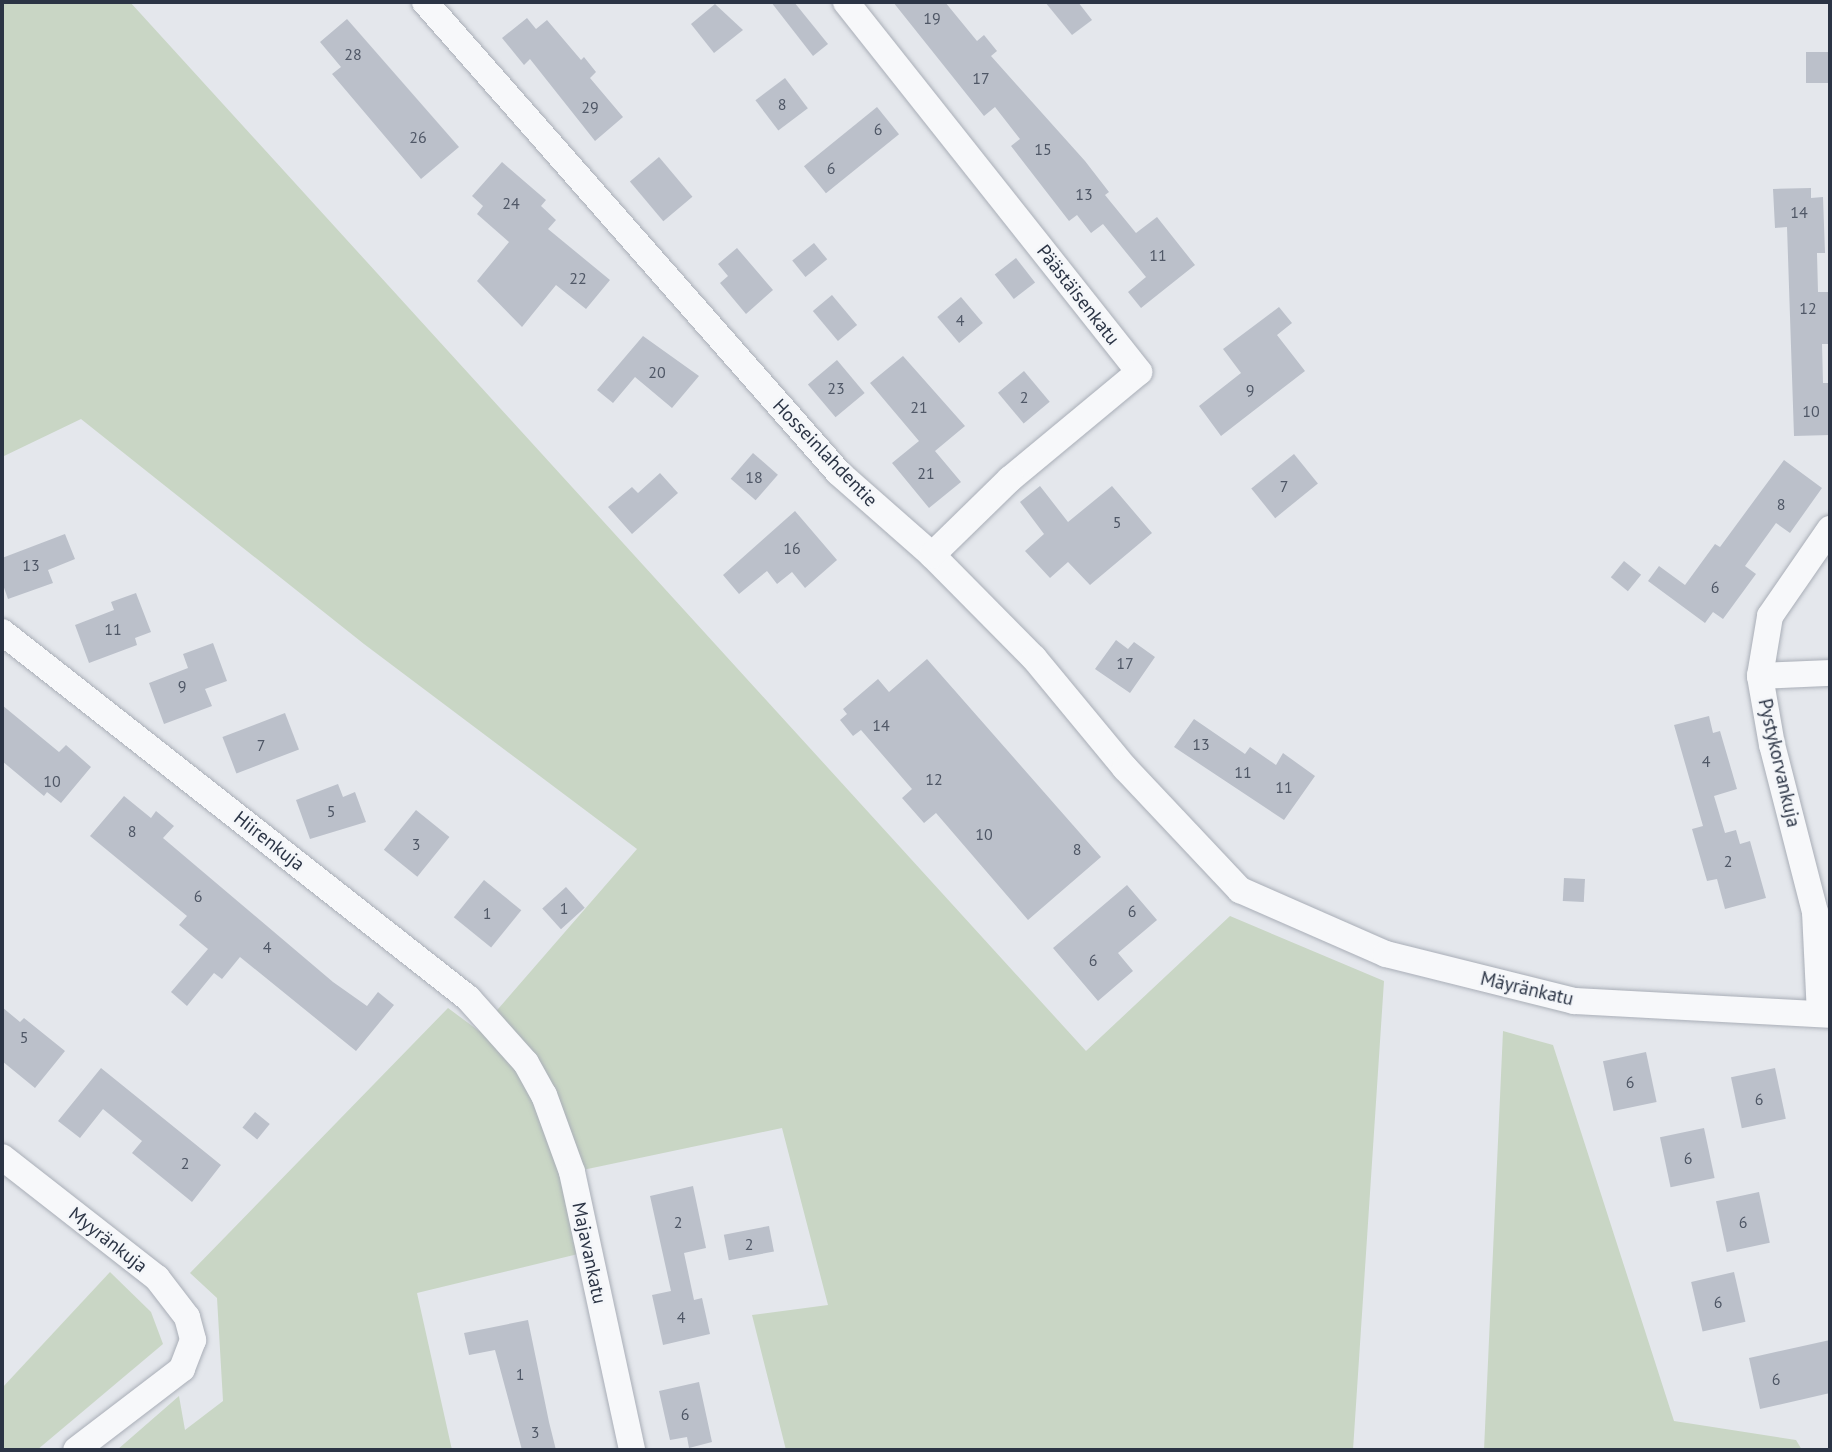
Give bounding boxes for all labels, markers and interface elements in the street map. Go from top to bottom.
house number: 19 [923,8,941,28]
house number: 28 [344,44,362,64]
house number: 17 [972,68,990,88]
house number: 8 [778,94,786,114]
house number: 29 [581,97,599,117]
house number: 6 [874,119,882,139]
house number: 26 [409,127,427,147]
house number: 15 [1034,139,1052,159]
house number: 6 [827,158,835,178]
house number: 13 [1075,184,1093,204]
house number: 24 [502,193,520,213]
house number: 14 [1790,202,1808,222]
street label: Päästäisenkatu [1032,240,1124,350]
house number: 11 [1149,245,1167,265]
house number: 22 [569,268,587,288]
house number: 12 [1799,298,1817,318]
house number: 4 [956,310,964,330]
house number: 20 [648,362,666,382]
house number: 23 [827,378,845,398]
house number: 9 [1246,380,1254,400]
house number: 2 [1020,387,1028,407]
street label: Hosseinlahdentie [768,394,882,512]
house number: 21 [910,397,928,417]
house number: 10 [1802,401,1820,421]
house number: 21 [917,463,935,483]
house number: 18 [745,467,763,487]
house number: 7 [1280,476,1288,496]
house number: 8 [1777,494,1785,514]
house number: 5 [1113,512,1121,532]
house number: 16 [783,538,801,558]
house number: 13 [22,555,40,575]
house number: 6 [1711,577,1719,597]
house number: 11 [104,619,122,639]
house number: 17 [1116,653,1134,673]
house number: 9 [178,676,186,696]
street label: Pystykorvankuja [1753,697,1805,829]
house number: 14 [872,715,890,735]
house number: 13 [1192,734,1210,754]
house number: 7 [257,735,265,755]
house number: 4 [1702,751,1710,771]
house number: 11 [1234,762,1252,782]
house number: 12 [925,769,943,789]
house number: 10 [43,771,61,791]
house number: 11 [1275,777,1293,797]
house number: 5 [327,801,335,821]
street label: Hiirenkuja [229,806,309,876]
house number: 8 [128,821,136,841]
house number: 10 [975,824,993,844]
house number: 3 [412,834,420,854]
house number: 8 [1073,839,1081,859]
house number: 2 [1724,851,1732,871]
house number: 6 [194,886,202,906]
house number: 1 [560,898,568,918]
house number: 6 [1128,901,1136,921]
house number: 1 [483,903,491,923]
house number: 4 [263,937,271,957]
house number: 6 [1089,950,1097,970]
street label: Mäyränkatu [1478,967,1576,1011]
house number: 5 [20,1027,28,1047]
house number: 6 [1626,1072,1634,1092]
house number: 6 [1755,1089,1763,1109]
house number: 6 [1684,1148,1692,1168]
house number: 2 [181,1153,189,1173]
street label: Majavankatu [567,1200,611,1306]
street label: Myyränkuja [64,1202,152,1278]
house number: 2 [674,1212,682,1232]
house number: 6 [1739,1212,1747,1232]
house number: 2 [745,1234,753,1254]
house number: 6 [1714,1292,1722,1312]
house number: 4 [677,1307,685,1327]
house number: 1 [516,1364,524,1384]
house number: 6 [1772,1369,1780,1389]
house number: 6 [681,1404,689,1424]
house number: 3 [531,1422,539,1442]

